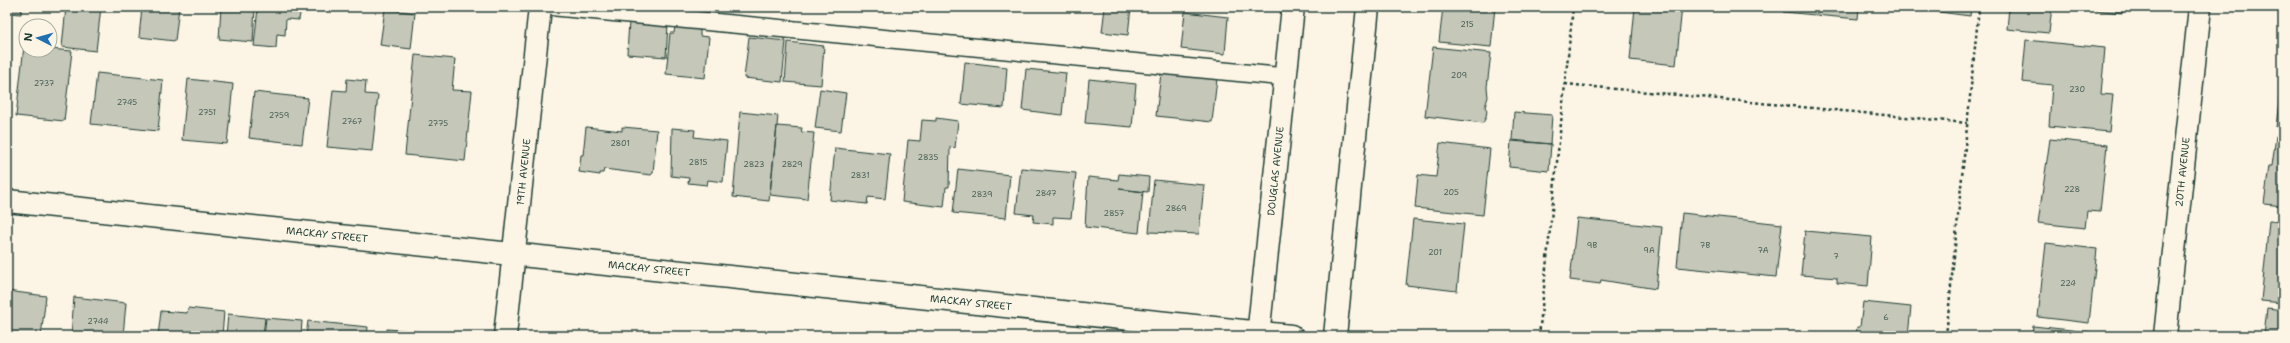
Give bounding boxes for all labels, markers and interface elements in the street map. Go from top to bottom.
north arrow [18,18,58,58]
house number: 215 [1460,19,1474,30]
text: N [21,32,36,42]
house number: 209 [1451,70,1467,81]
house number: 2737 [34,78,55,89]
house number: 230 [2069,84,2085,95]
house number: 2745 [117,97,137,108]
house number: 2751 [198,107,216,118]
house number: 2759 [269,110,289,121]
house number: 2767 [342,116,363,127]
house number: 2775 [428,118,448,129]
street label: DOUGLAS AVENUE [1264,126,1287,216]
street label: 20TH AVENUE [2172,137,2193,208]
street label: 19TH AVENUE [514,138,533,206]
house number: 2801 [610,138,630,149]
house number: 2835 [918,152,938,163]
house number: 2815 [689,157,707,168]
house number: 2823 [743,159,765,170]
house number: 2829 [781,159,803,170]
house number: 2831 [850,170,870,181]
house number: 228 [2064,184,2080,195]
house number: 205 [1443,187,1459,198]
house number: 2847 [1035,188,1057,199]
house number: 2839 [971,189,993,200]
house number: 2869 [1165,203,1187,214]
house number: 2857 [1104,208,1125,219]
street label: MACKAY STREET [285,224,368,245]
house number: 9B [1587,240,1597,251]
house number: 7B [1700,240,1710,251]
house number: 9A [1643,245,1655,256]
house number: 7A [1757,245,1769,256]
house number: 201 [1428,247,1442,258]
house number: 7 [1833,251,1839,262]
street label: MACKAY STREET [607,258,690,279]
house number: 224 [2060,278,2076,289]
street label: MACKAY STREET [929,292,1012,313]
house number: 6 [1883,312,1889,323]
house number: 2744 [87,316,109,327]

